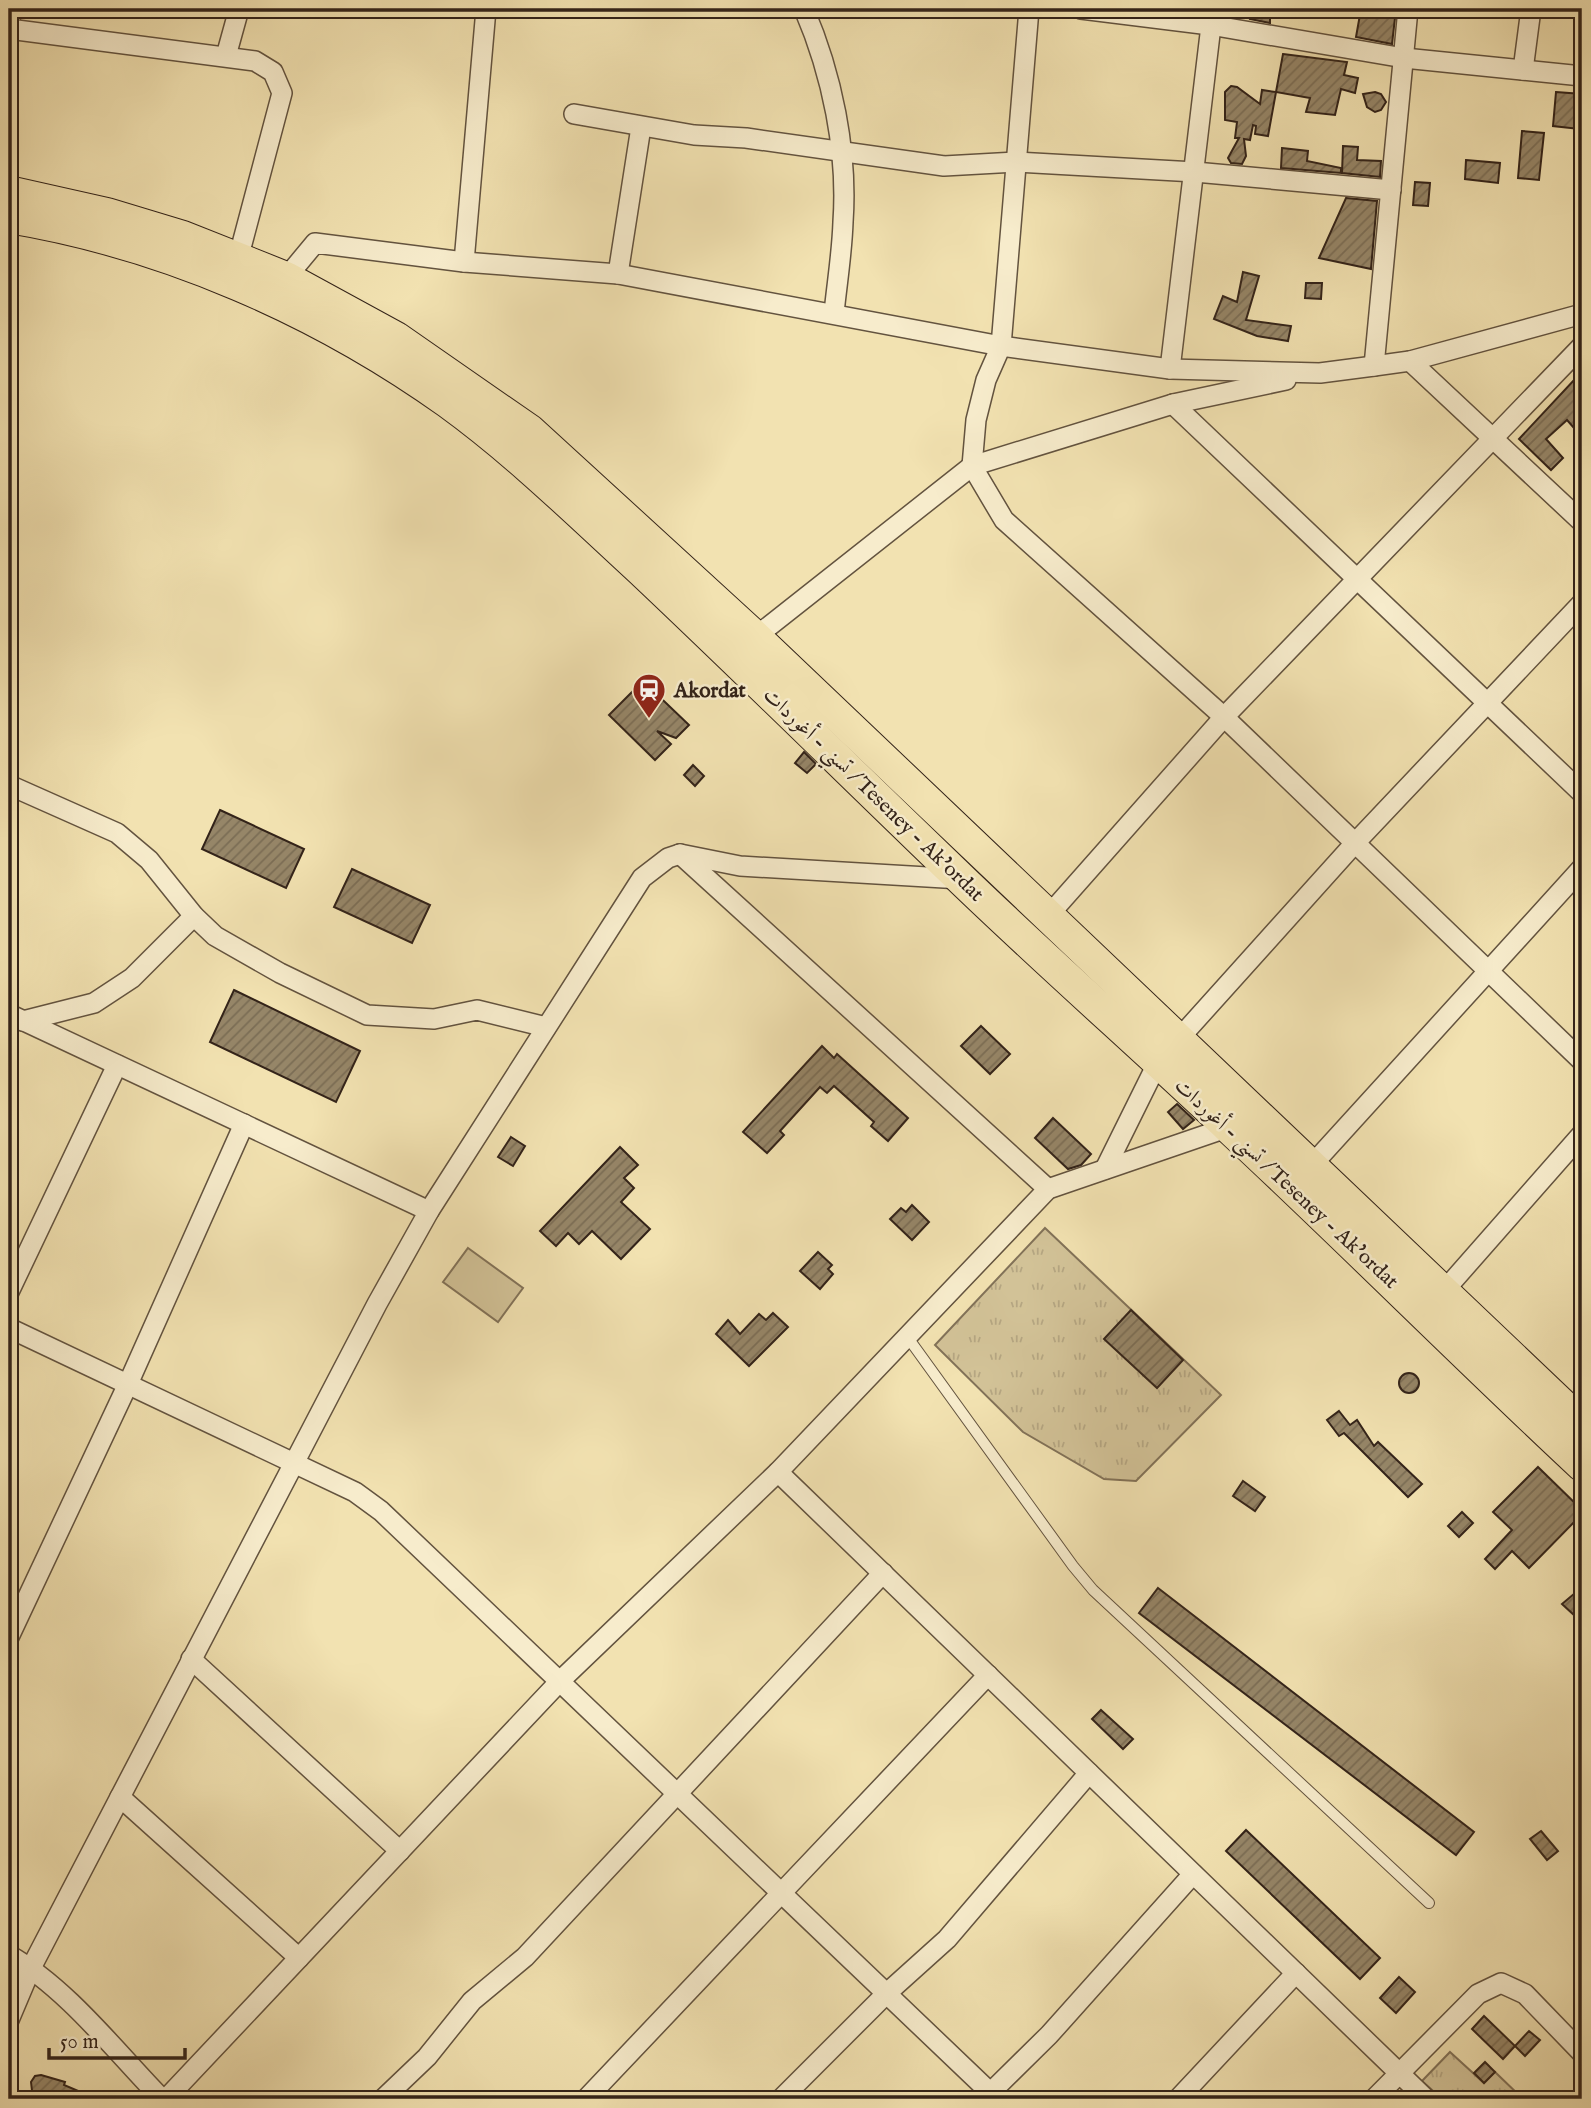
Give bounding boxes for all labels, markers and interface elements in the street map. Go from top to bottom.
station icon: Akordat [630,671,668,720]
place label: Akordat [673,678,746,705]
street label: تسني - أغوردات / Teseney - Ak'ordat [753,680,991,912]
street label: تسني - أغوردات / Teseney - Ak'ordat [1165,1071,1406,1299]
scale bar [49,2017,186,2061]
text: 50 m [60,2029,99,2056]

